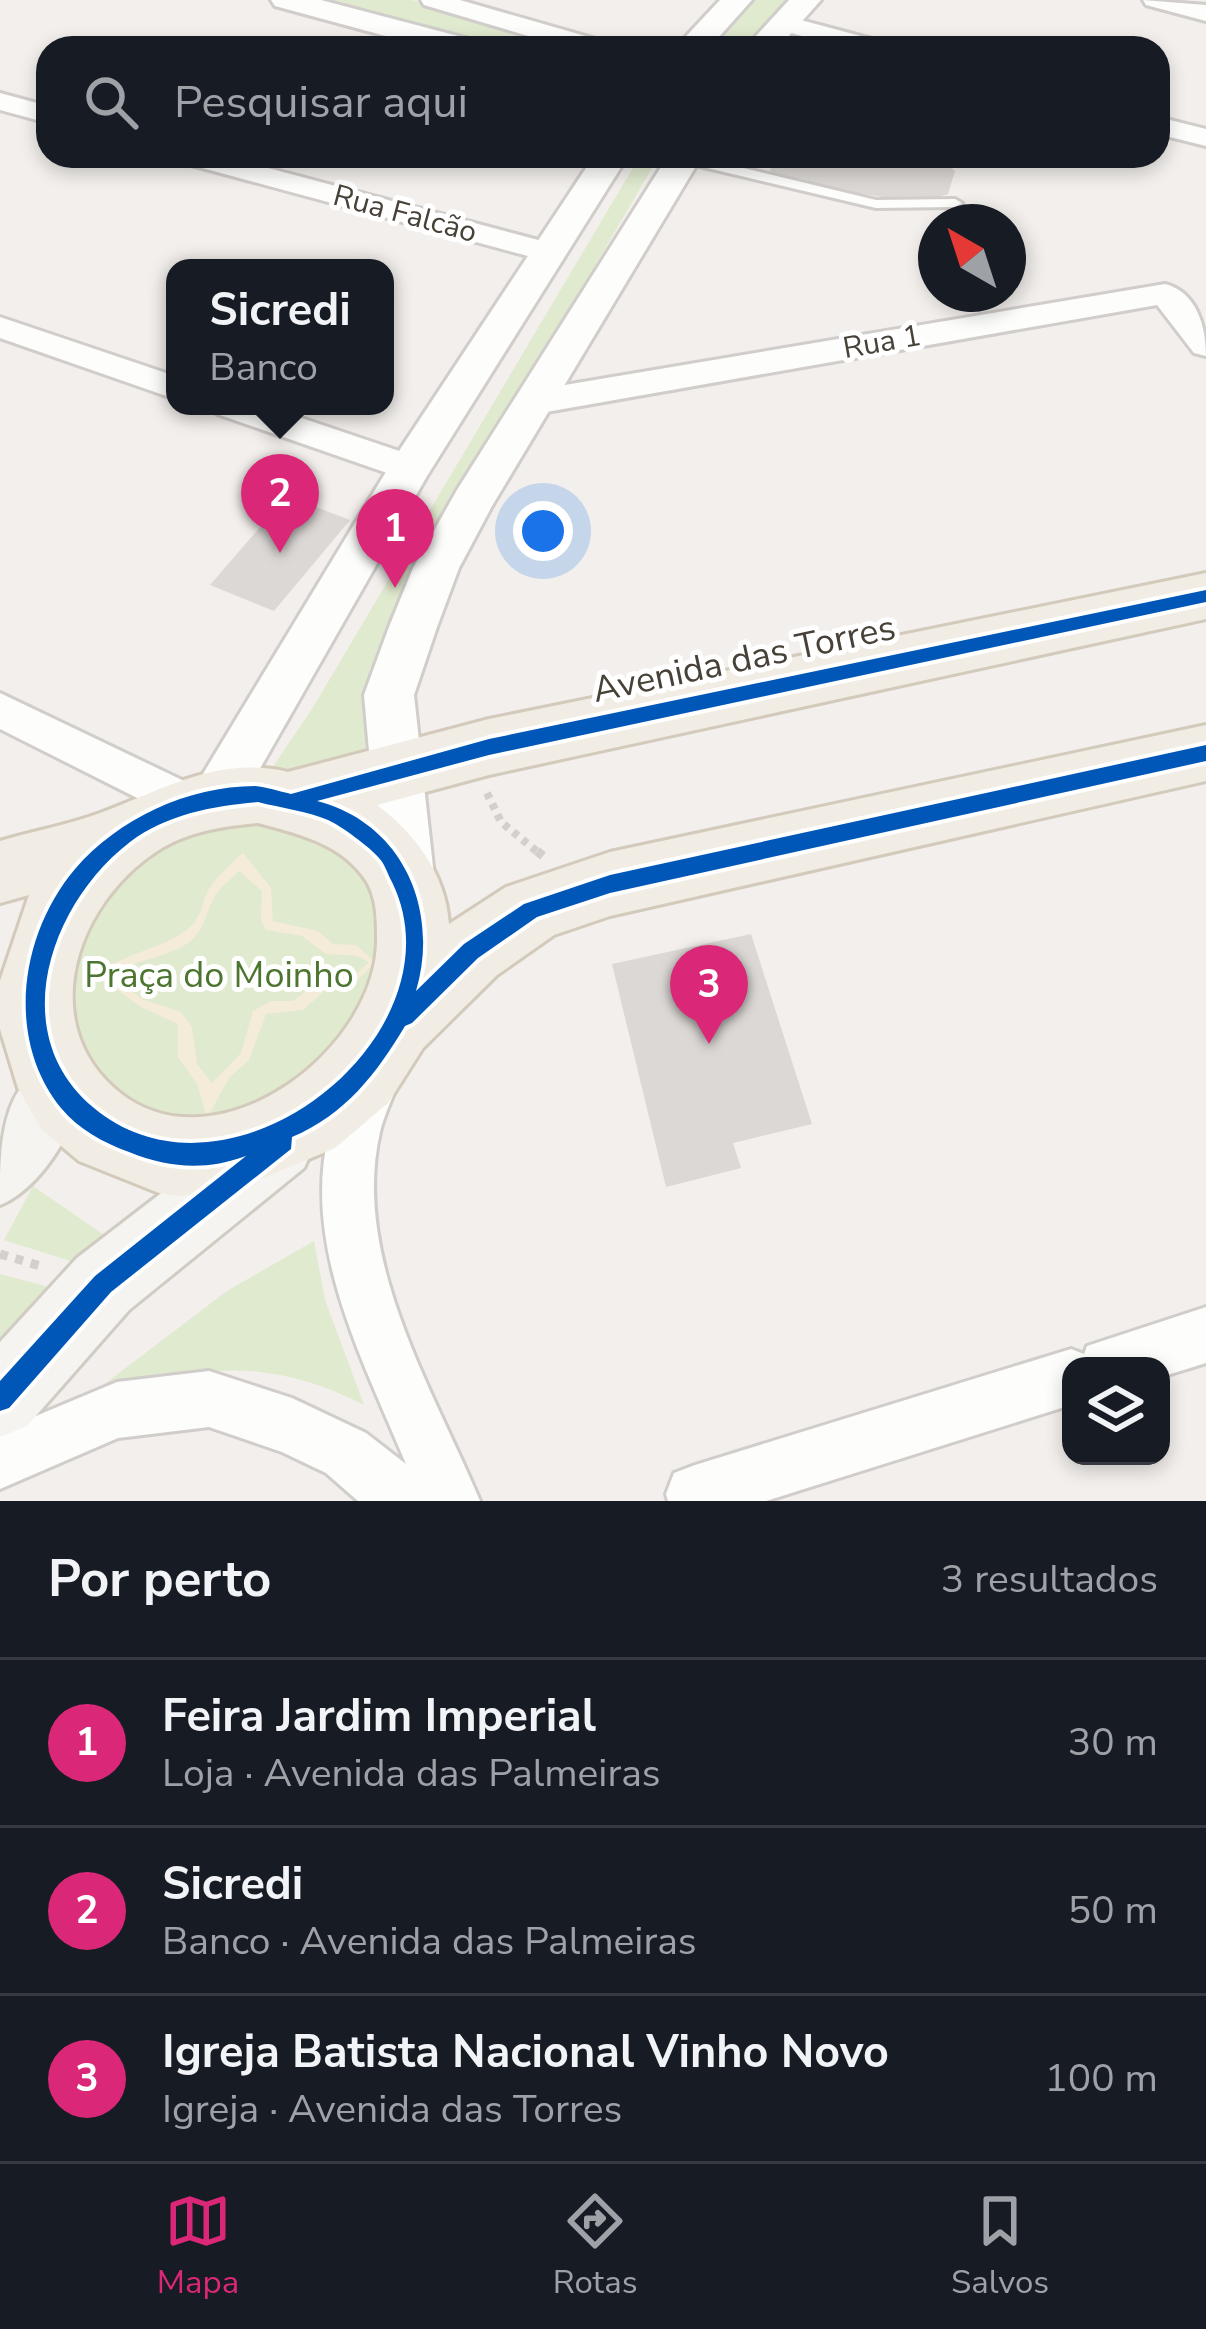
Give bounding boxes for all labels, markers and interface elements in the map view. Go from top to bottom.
search box [36,36,1170,168]
icon: search [78,69,144,135]
text: Pesquisar aqui [174,72,468,133]
street label: Rua Falcão [329,175,481,253]
north arrow [918,204,1026,312]
popup [166,259,394,415]
text: Sicredi [209,280,351,341]
street label: Rua 1 [840,315,924,369]
text: Banco [209,341,318,394]
pin: 2 [241,454,319,553]
pin: 1 [356,489,434,588]
your location [513,501,573,561]
street label: Avenida das Torres [588,603,900,715]
pin: 3 [670,945,748,1044]
park label: Praça do Moinho [84,951,354,1000]
map controls [1062,1357,1170,1465]
button: layers [1062,1357,1170,1465]
text: Por perto [48,1544,271,1614]
text: 3 resultados [941,1553,1158,1606]
text: Feira Jardim Imperial [162,1686,596,1747]
text: 1 [75,1716,99,1769]
text: 30 m [1068,1716,1158,1769]
text: Loja · Avenida das Palmeiras [162,1747,661,1800]
text: Sicredi [162,1854,303,1915]
text: 2 [75,1884,99,1937]
text: 50 m [1068,1884,1158,1937]
text: Banco · Avenida das Palmeiras [162,1915,697,1968]
text: Igreja Batista Nacional Vinho Novo [162,2022,889,2083]
text: 3 [75,2052,99,2105]
text: 100 m [1044,2052,1158,2105]
text: Igreja · Avenida das Torres [162,2083,622,2136]
tab: Mapa [157,2188,239,2305]
tab: Rotas [553,2188,638,2305]
tab: Salvos [951,2188,1049,2305]

